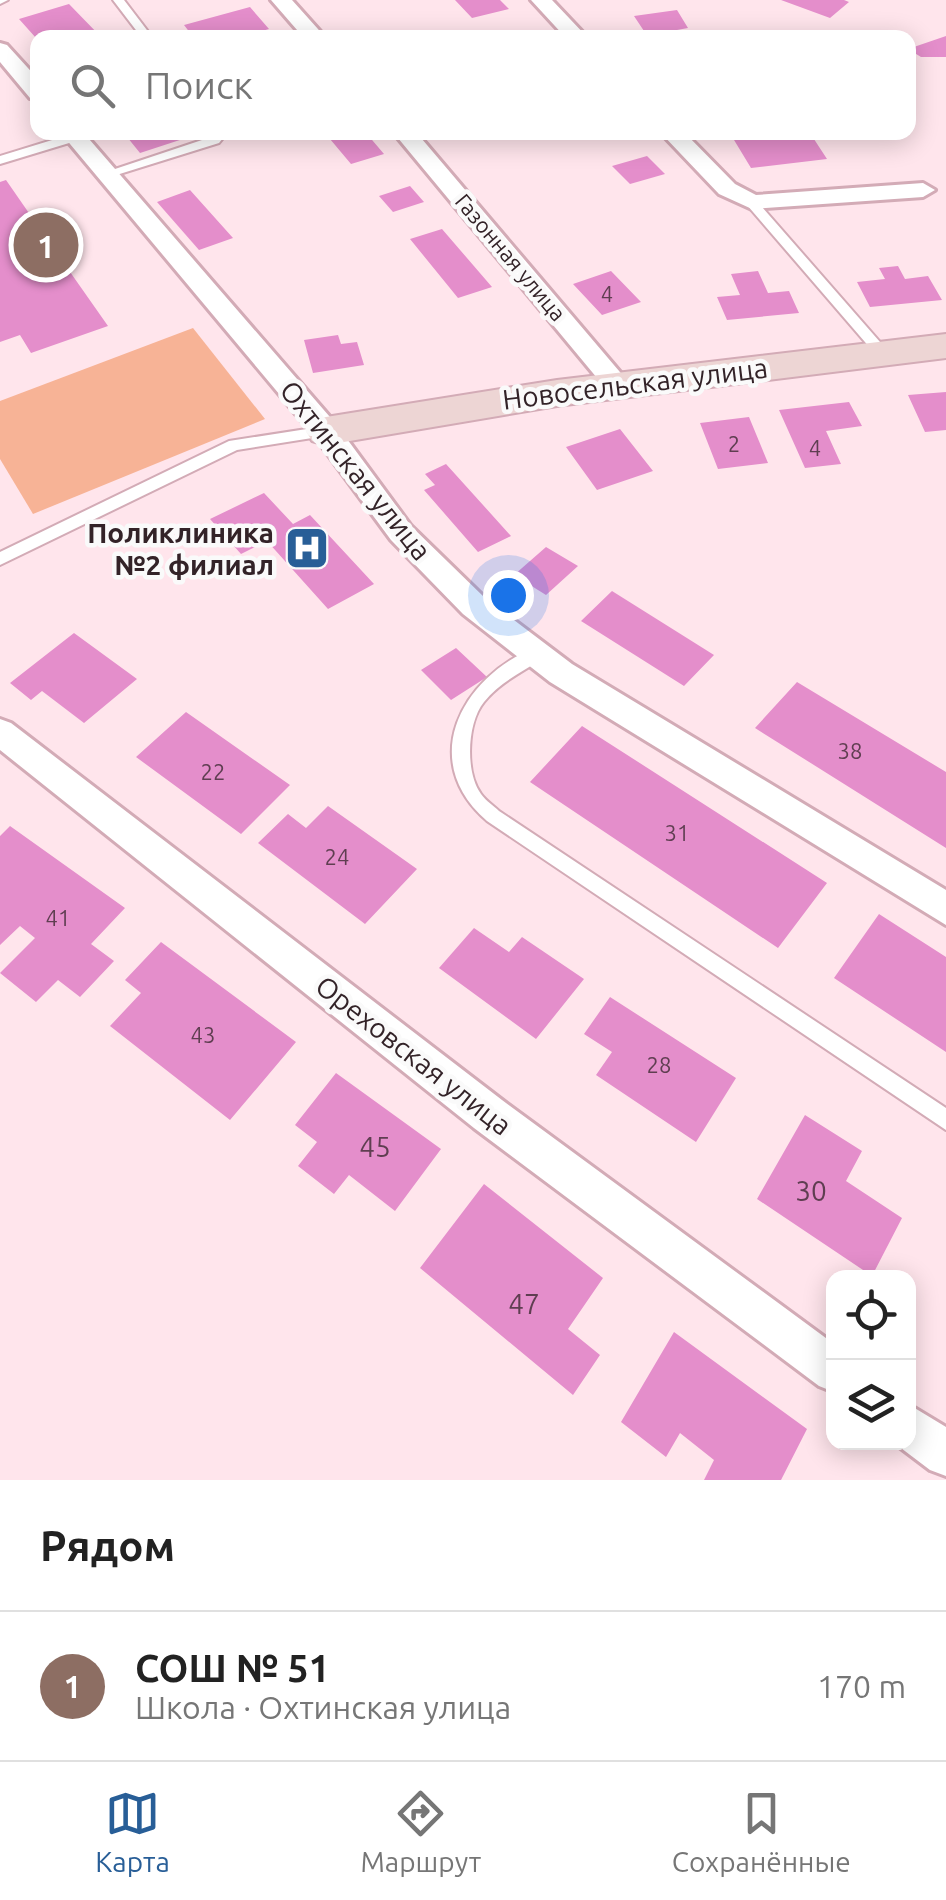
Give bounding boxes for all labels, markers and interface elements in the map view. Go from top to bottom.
search box [30,30,916,140]
icon: search [65,58,120,113]
text: Поиск [145,64,253,106]
street label: Газонная улица [451,189,571,325]
pin: 1 [13,208,78,282]
house number: 4 [601,281,613,306]
street label: Новосельская улица [501,351,769,415]
street label: Охтинская улица [274,374,438,566]
house number: 2 [728,431,740,456]
house number: 4 [809,435,821,460]
place label: Поликлиника №2 филиал [87,517,274,580]
hospital icon: Поликлиника №2 филиал [284,525,330,571]
your location [483,570,534,621]
house number: 38 [838,738,862,763]
house number: 22 [201,759,225,784]
house number: 31 [665,820,689,845]
house number: 24 [325,844,349,869]
house number: 41 [46,905,70,930]
street label: Ореховская улица [310,969,518,1141]
house number: 43 [191,1022,215,1047]
house number: 28 [647,1052,671,1077]
house number: 45 [359,1131,391,1162]
house number: 30 [795,1175,827,1206]
map controls [826,1270,916,1450]
button: locate [826,1270,916,1360]
house number: 47 [508,1288,540,1319]
button: layers [826,1360,916,1450]
text: Рядом [40,1522,175,1569]
text: СОШ № 51 [135,1647,330,1689]
text: 1 [63,1668,82,1704]
text: 170 m [817,1668,906,1704]
text: Школа · Охтинская улица [135,1689,511,1725]
tab: Карта [95,1786,170,1877]
tab: Маршрут [360,1786,481,1877]
tab: Сохранённые [672,1786,851,1877]

